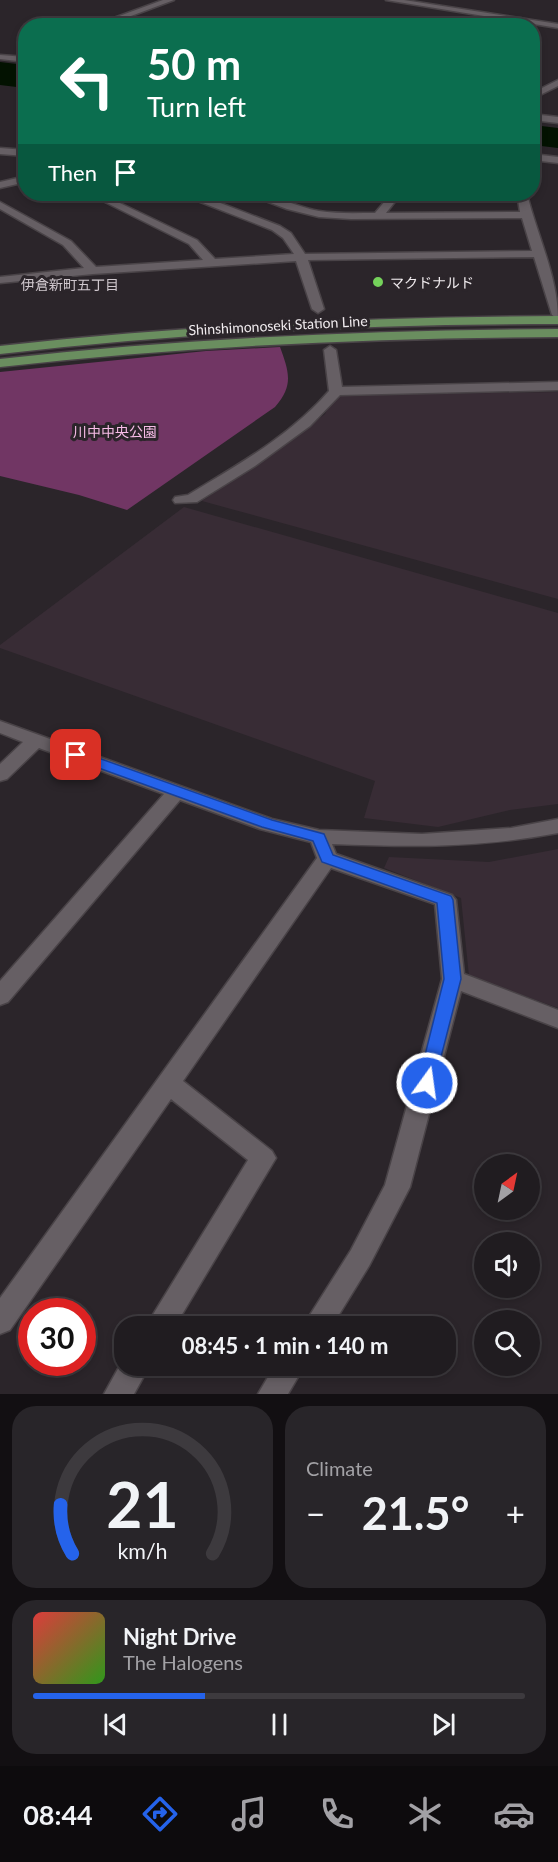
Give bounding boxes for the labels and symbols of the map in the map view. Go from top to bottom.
place label: マクドナルド [390,274,474,291]
marker: マクドナルド [371,275,385,289]
district label: 伊倉新町五丁目 [21,276,119,293]
street label: Shinshimonoseki Station Line [188,312,368,338]
park label: 川中中央公園 [73,423,157,440]
pin [50,729,101,780]
position arrow [395,1051,459,1115]
north arrow [474,1154,540,1220]
speed limit sign: 30 [18,1298,96,1376]

